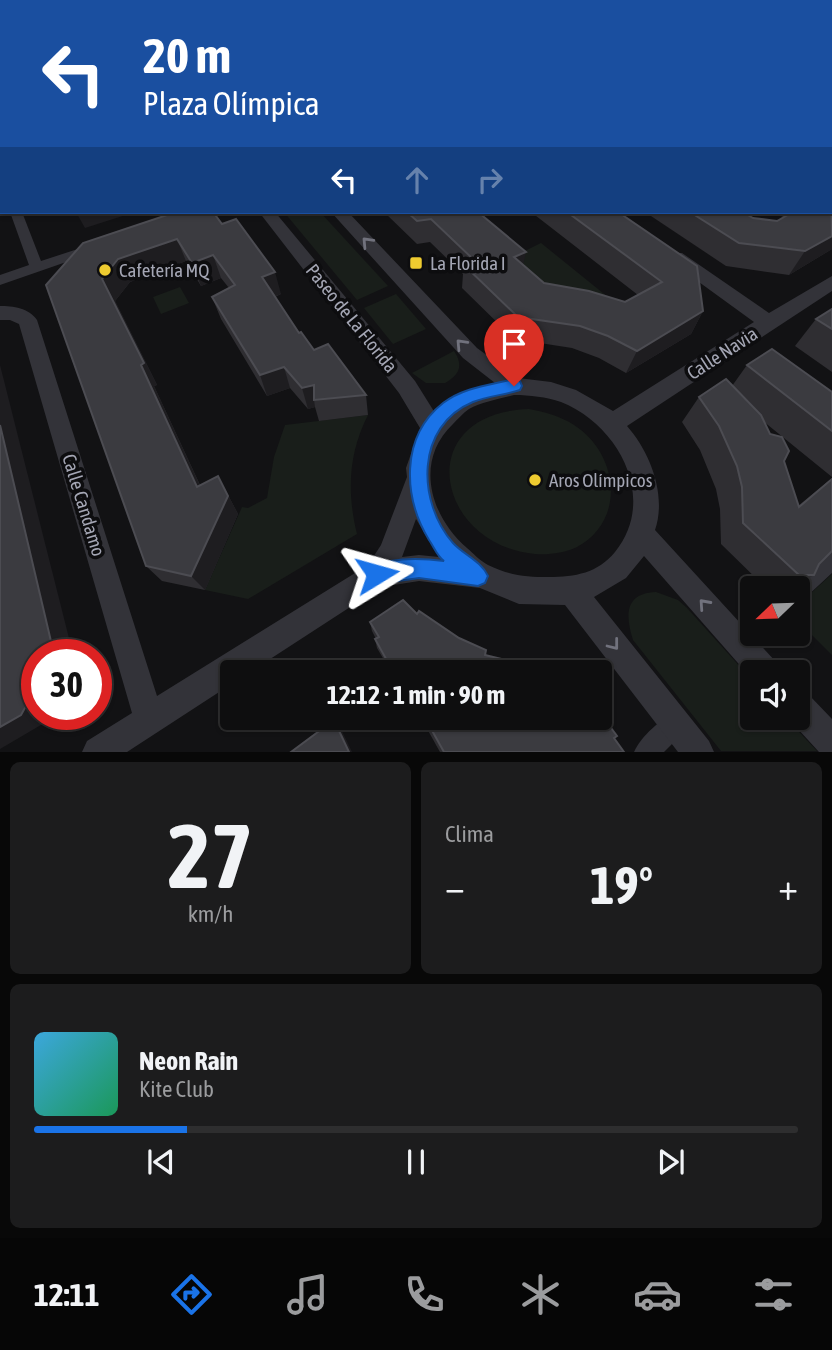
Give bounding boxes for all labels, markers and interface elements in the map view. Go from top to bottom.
text: 20 m [143,27,231,83]
icon: left [28,28,119,119]
text: Plaza Olímpica [143,85,320,122]
icon: left [325,161,363,199]
icon: ahead [398,161,436,199]
icon: right [471,161,509,199]
one-way arrow [362,237,375,250]
place label: La Florida I [430,252,506,274]
marker: La Florida I [408,255,424,271]
place label: Cafetería MQ [119,259,210,281]
street label: Paseo de La Florida [302,259,402,377]
marker: Cafetería MQ [97,262,113,278]
pin [484,314,544,386]
street label: Calle Navia [683,322,761,384]
icon: arrive [495,325,533,363]
one-way arrow [456,339,469,352]
street label: Calle Candamo [58,451,110,559]
place label: Aros Olímpicos [549,469,653,491]
marker: Aros Olímpicos [527,472,543,488]
position arrow [340,537,414,611]
north arrow [740,576,810,646]
map controls [740,576,810,730]
one-way arrow [700,599,712,612]
one-way arrow [605,637,618,649]
speed limit sign: 30 [21,639,112,730]
button: sound [740,660,810,730]
text: 12:12 · 1 min · 90 m [327,680,505,710]
text: 27 [168,803,253,907]
text: Clima [445,821,494,847]
text: 19° [590,855,653,915]
text: − [445,865,465,908]
text: + [778,865,798,908]
text: km/h [188,901,233,927]
text: Neon Rain [139,1046,238,1076]
text: Kite Club [139,1076,214,1102]
icon: previous [142,1143,180,1181]
icon: pause [397,1143,435,1181]
icon: next [652,1143,690,1181]
icon: directions [167,1270,216,1319]
icon: music [283,1270,332,1319]
icon: phone [400,1270,449,1319]
icon: climate [516,1270,565,1319]
icon: car [633,1270,682,1319]
icon: filters [749,1270,798,1319]
text: 12:11 [34,1276,100,1313]

